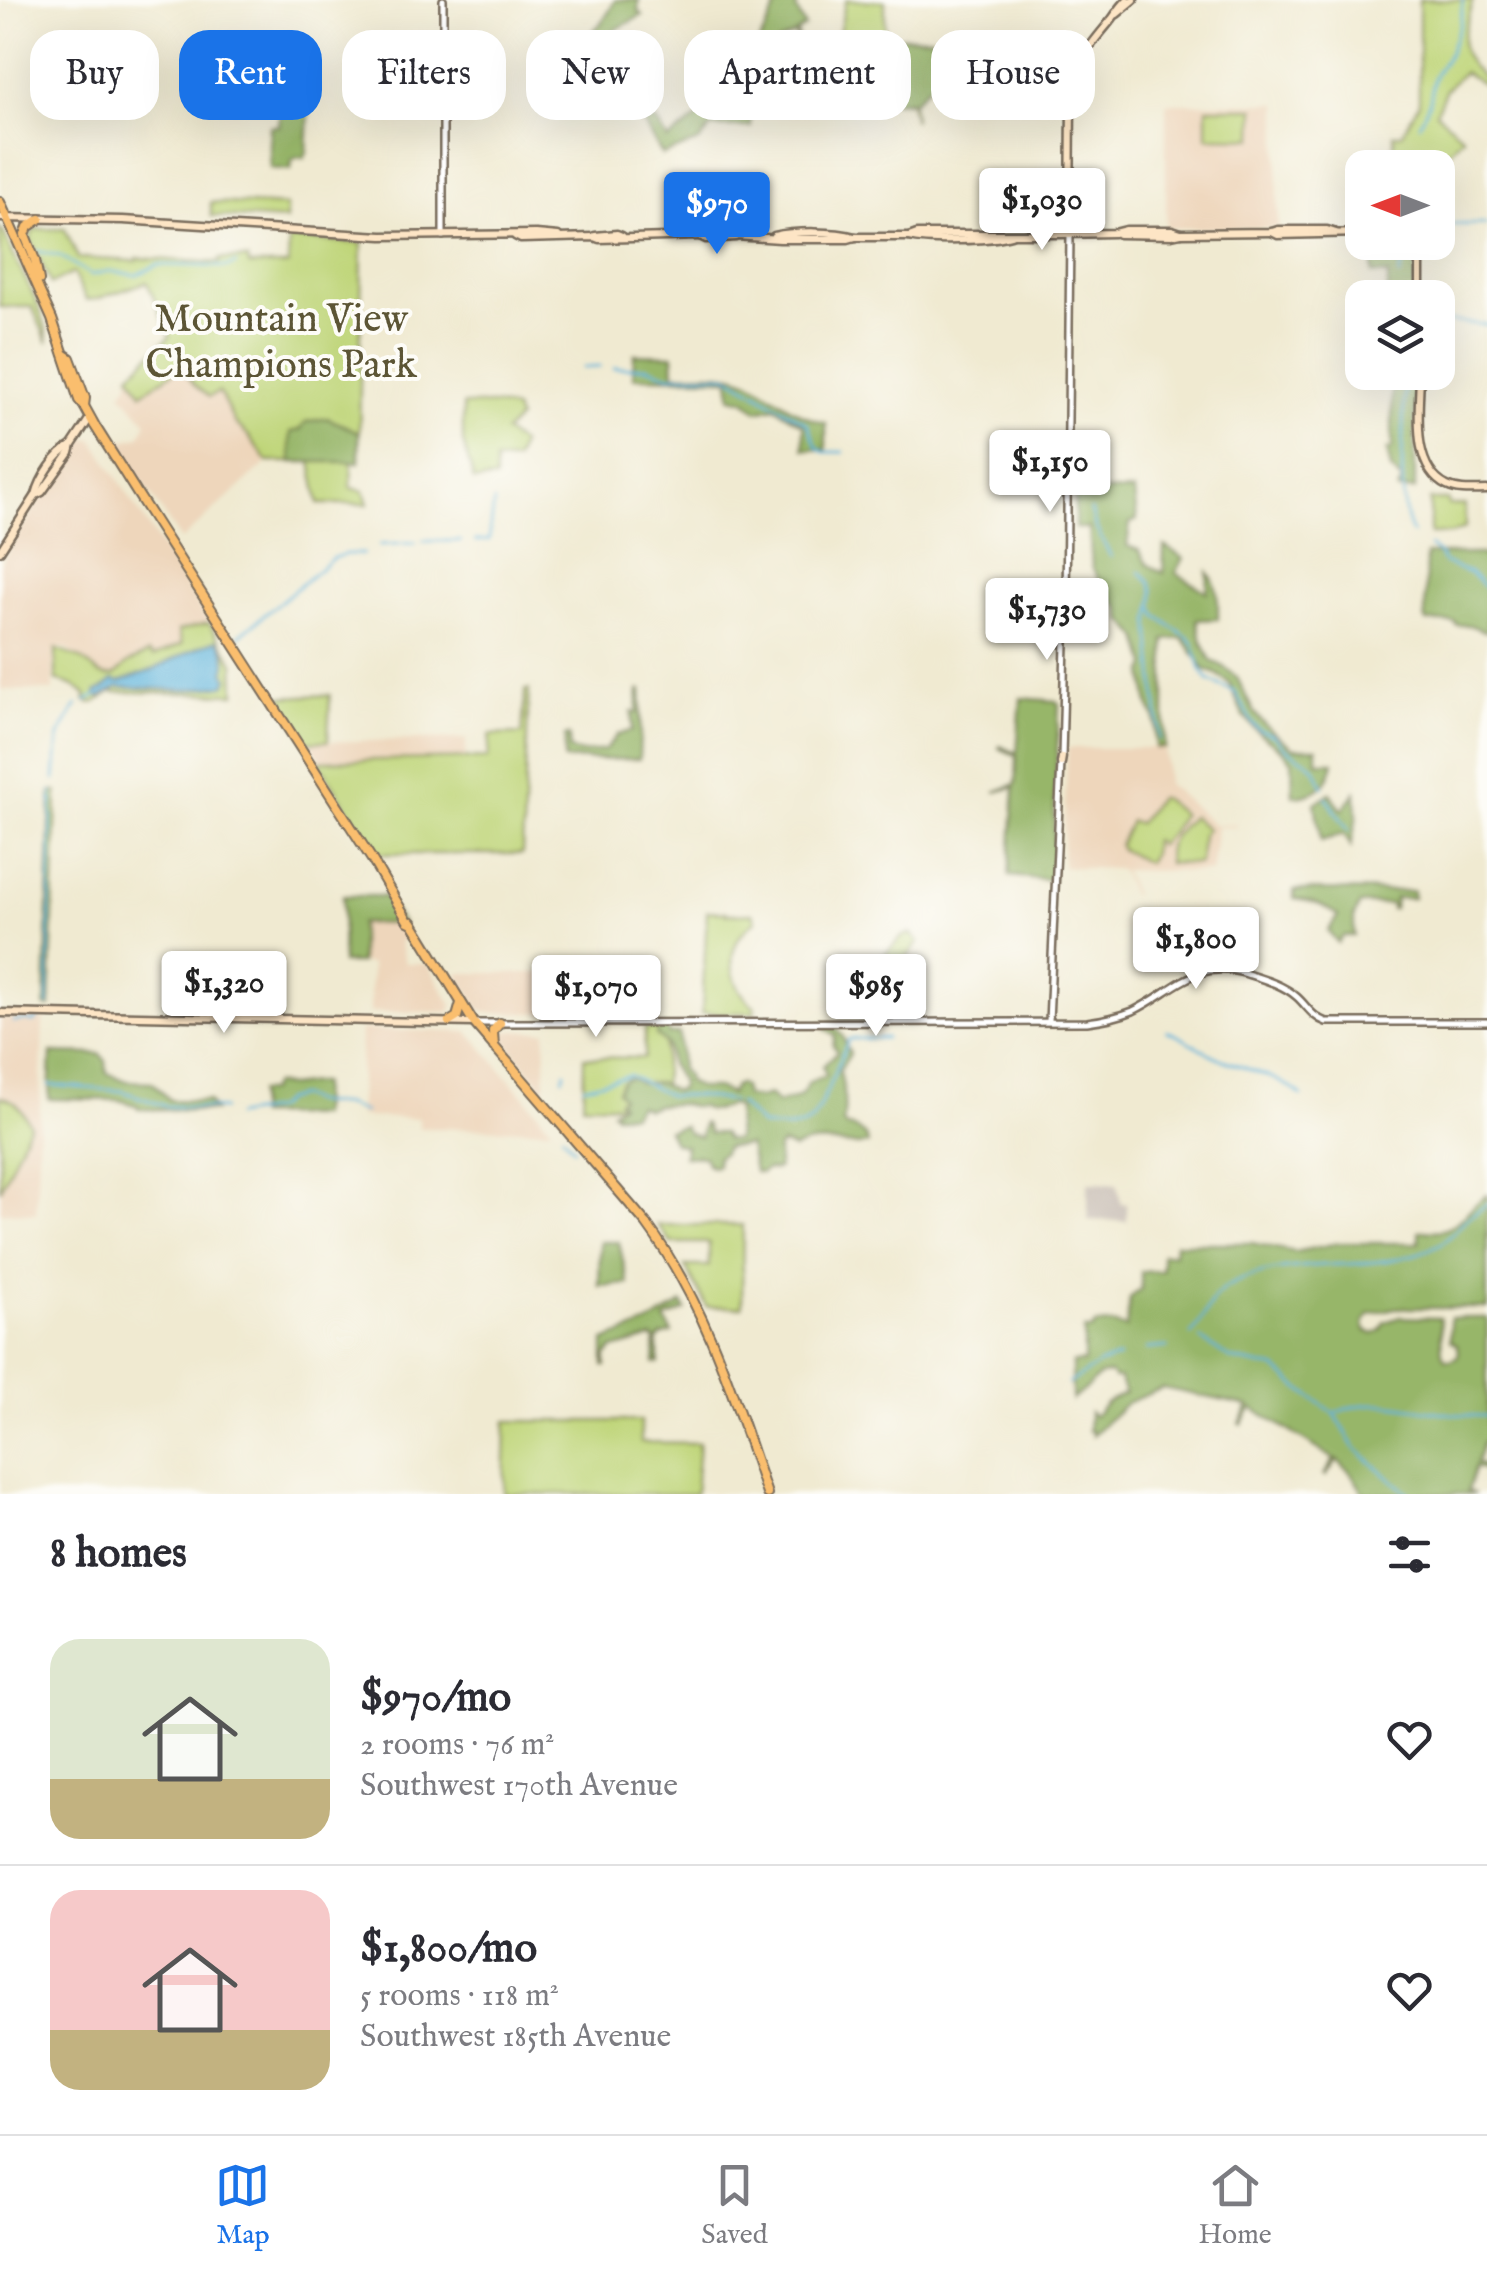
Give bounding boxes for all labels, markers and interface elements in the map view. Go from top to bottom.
chip: Buy [30,30,159,120]
chip: Rent [179,30,322,120]
chip: Filters [342,30,506,120]
chip: New [526,30,664,120]
chip: Apartment [684,30,911,120]
chip: House [931,30,1095,120]
north arrow [1345,150,1455,260]
map controls [1345,150,1455,390]
pin: $1,030 [961,168,1123,253]
pin: $970 [658,172,776,257]
text: $1,030 [1001,180,1083,221]
text: $970 [686,184,748,225]
button: layers [1345,280,1455,390]
park label: Mountain View Champions Park [145,295,417,392]
pin: $1,150 [969,430,1131,515]
text: $1,150 [1011,442,1089,483]
pin: $1,730 [966,578,1128,663]
text: $1,730 [1007,590,1087,631]
pin: $1,800 [1115,907,1277,992]
text: $1,800 [1155,919,1237,960]
pin: $1,320 [143,951,305,1036]
pin: $985 [817,954,935,1039]
pin: $1,070 [515,955,677,1040]
text: $1,320 [184,963,264,1004]
text: $985 [848,966,904,1007]
text: $1,070 [554,967,638,1008]
icon: filters [1382,1527,1437,1582]
text: 8 homes [50,1528,187,1581]
text: $970/mo [360,1672,511,1725]
icon: home [130,1679,250,1799]
icon: heart [1382,1712,1437,1767]
text: 2 rooms · 76 m² [360,1725,554,1766]
text: Southwest 170th Avenue [360,1766,678,1807]
text: $1,800/mo [360,1923,537,1976]
icon: home [130,1930,250,2050]
icon: heart [1382,1963,1437,2018]
text: 5 rooms · 118 m² [360,1976,559,2017]
text: Southwest 185th Avenue [360,2017,671,2058]
tab: Map [215,2158,270,2253]
tab: Saved [701,2158,768,2253]
tab: Home [1198,2158,1272,2253]

